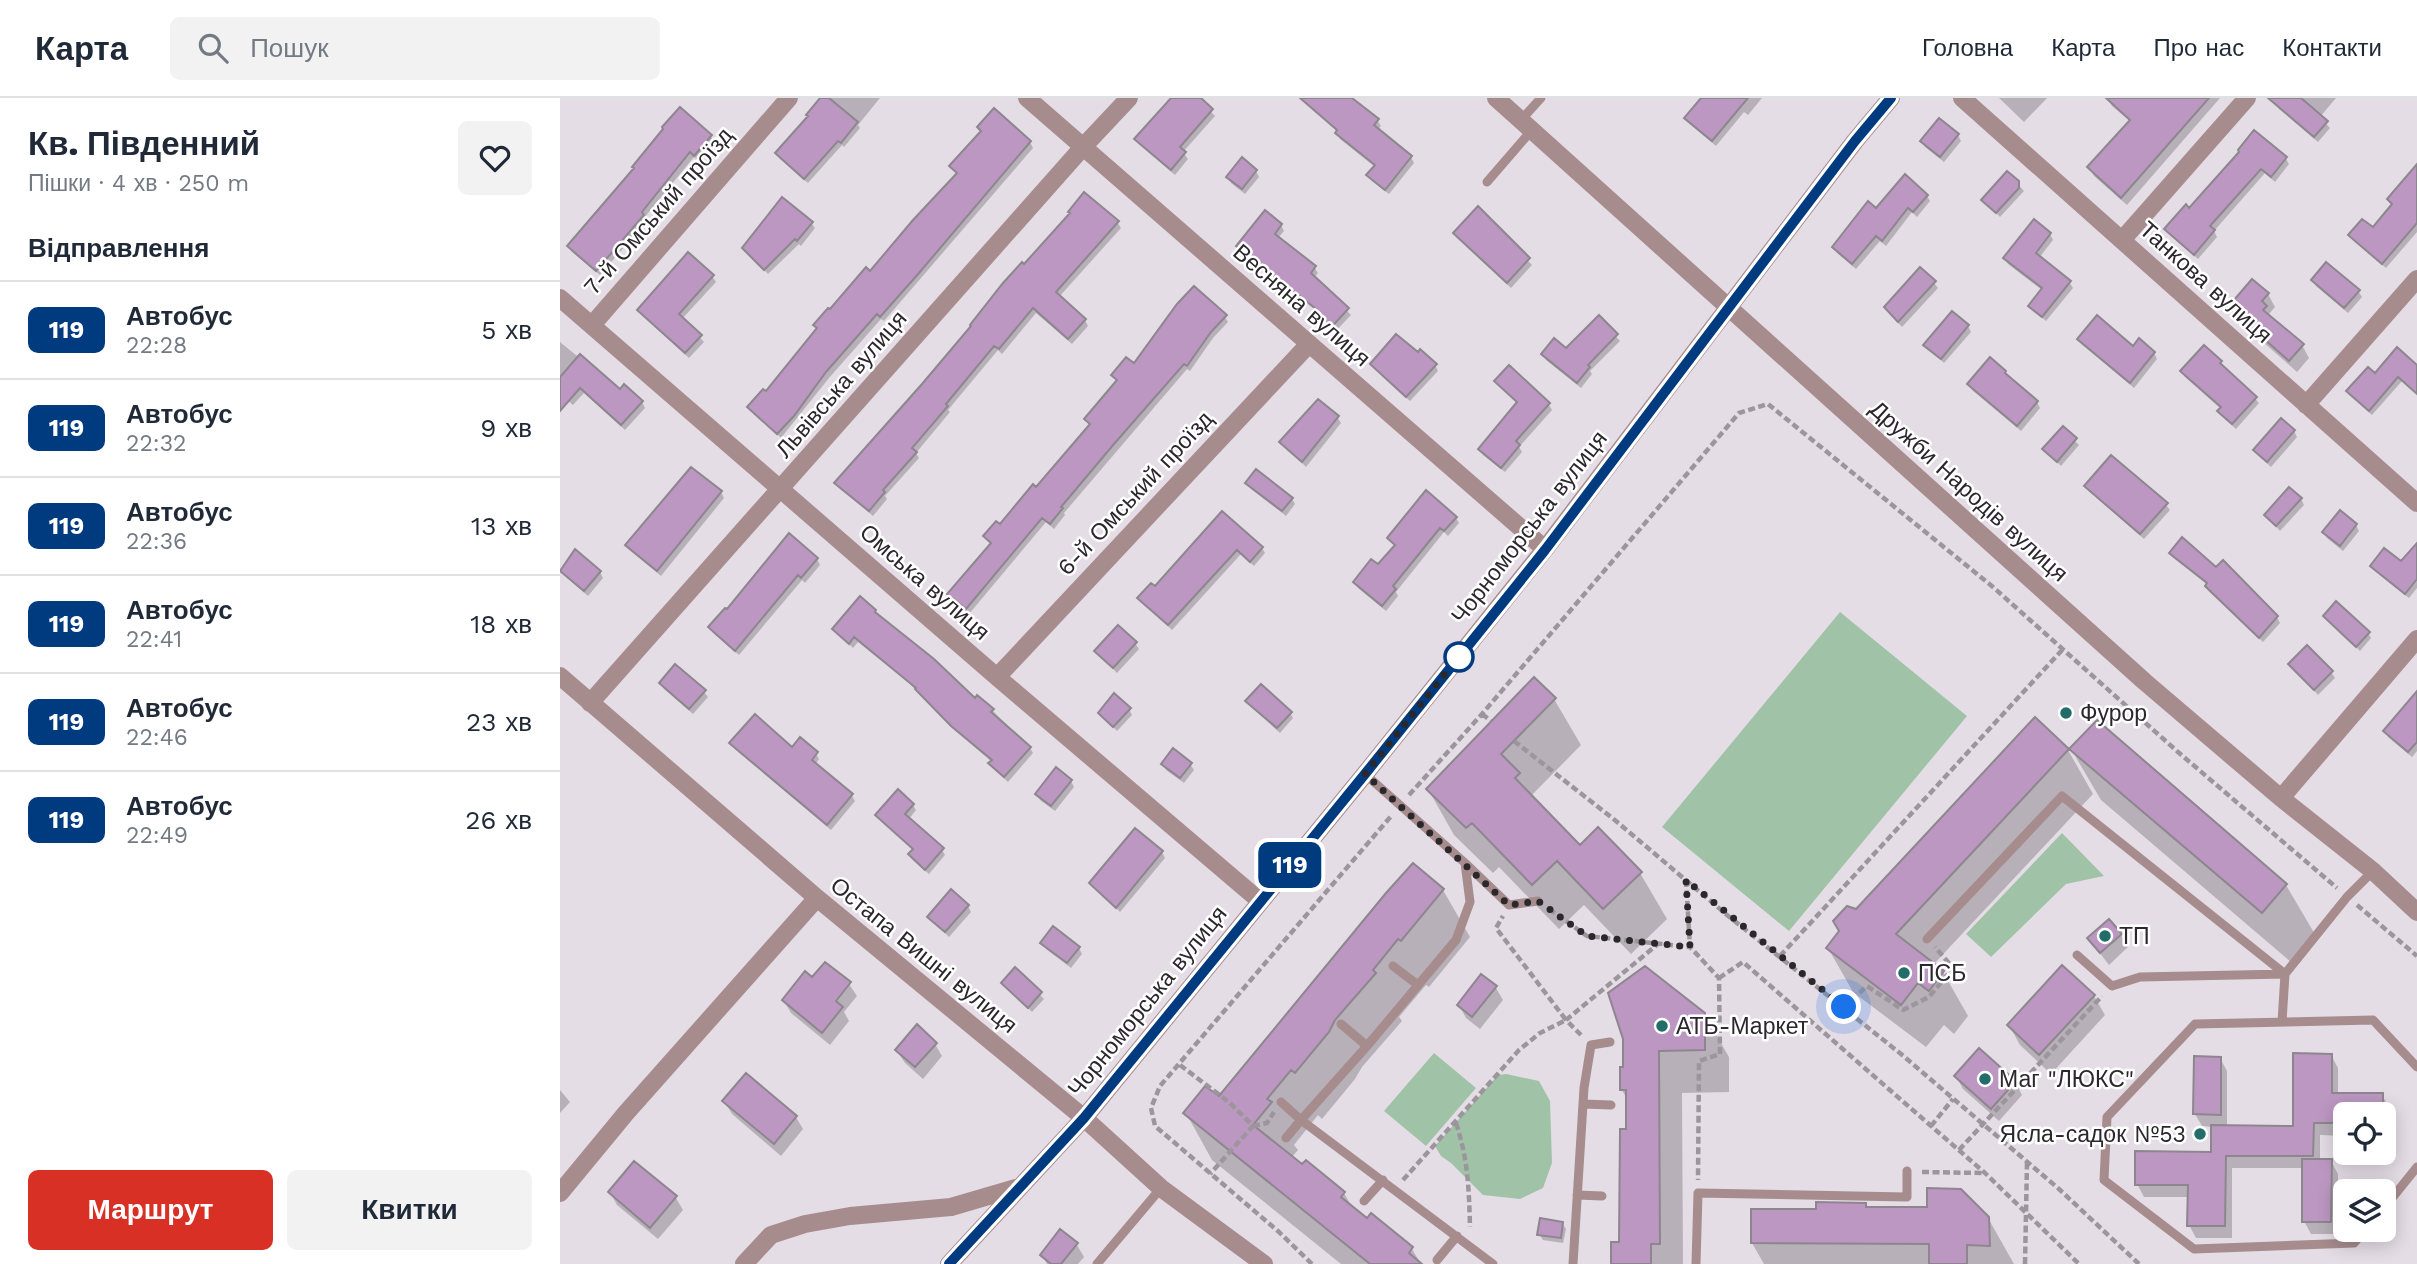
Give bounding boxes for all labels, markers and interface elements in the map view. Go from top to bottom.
search box [170,17,660,80]
text: Карта [35,29,128,68]
icon: search [194,29,232,67]
text: Пошук [250,33,329,63]
text: Головна [1922,34,2013,62]
text: Карта [2051,34,2115,62]
text: Про нас [2153,34,2244,62]
text: Контакти [2282,34,2382,62]
button: heart [458,121,532,195]
street label: 7-й Омський проїзд [578,122,739,300]
text: Кв. Південний [28,124,260,163]
text: Пішки · 4 хв · 250 m [28,170,249,197]
street label: Танкова вулиця [2134,216,2277,349]
text: Відправлення [28,233,209,263]
street label: Весняна вулиця [1228,239,1376,372]
text: Автобус [126,301,233,331]
street label: Львівська вулиця [770,305,912,463]
text: 5 хв [481,315,532,345]
text: 119 [49,316,84,344]
text: 22:28 [126,332,187,359]
street label: Дружби Народів вулиця [1864,395,2073,587]
text: Автобус [126,399,233,429]
street label: 6-й Омський проїзд [1052,405,1219,581]
text: 9 хв [480,413,532,443]
text: 119 [49,414,84,442]
street label: Чорноморська вулиця [1446,426,1613,629]
text: 22:32 [126,430,186,457]
text: Автобус [126,497,233,527]
text: 13 хв [471,511,532,541]
text: 119 [49,512,84,540]
street label: Омська вулиця [854,519,995,646]
text: 22:36 [126,528,187,555]
text: Автобус [126,595,233,625]
text: 18 хв [470,609,532,639]
text: 119 [49,610,84,638]
text: 22:41 [126,626,182,653]
unlabelled marker [1444,642,1474,672]
text: Автобус [126,693,233,723]
place label: Фурор [2080,700,2147,727]
marker: Фурор [2058,705,2074,721]
text: 23 хв [466,707,532,737]
text: 119 [49,708,84,736]
text: 22:46 [126,724,188,751]
text: Автобус [126,791,233,821]
text: 26 хв [465,805,532,835]
text: 119 [49,806,84,834]
text: 22:49 [126,822,188,849]
line badge: 119 [1250,842,1330,888]
text: 119 [1272,851,1308,879]
street label: Остапа Вишні вулиця [825,872,1023,1039]
street label: Чорноморська вулиця [1062,901,1232,1102]
place label: ТП [2119,923,2150,950]
marker: ТП [2097,928,2113,944]
place label: ПСБ [1918,960,1966,987]
marker: ПСБ [1896,965,1912,981]
your location [1826,989,1861,1024]
place label: АТБ-Маркет [1676,1013,1809,1040]
marker: АТБ-Маркет [1654,1018,1670,1034]
place label: Маг "ЛЮКС" [1999,1066,2134,1093]
marker: Маг "ЛЮКС" [1977,1071,1993,1087]
map controls [2333,1102,2396,1242]
button: locate [2333,1102,2396,1165]
place label: Ясла-садок №53 [2000,1121,2186,1148]
marker: Ясла-садок №53 [2192,1126,2208,1142]
button: Маршрут [28,1170,273,1250]
button: Квитки [287,1170,532,1250]
button: layers [2333,1179,2396,1242]

